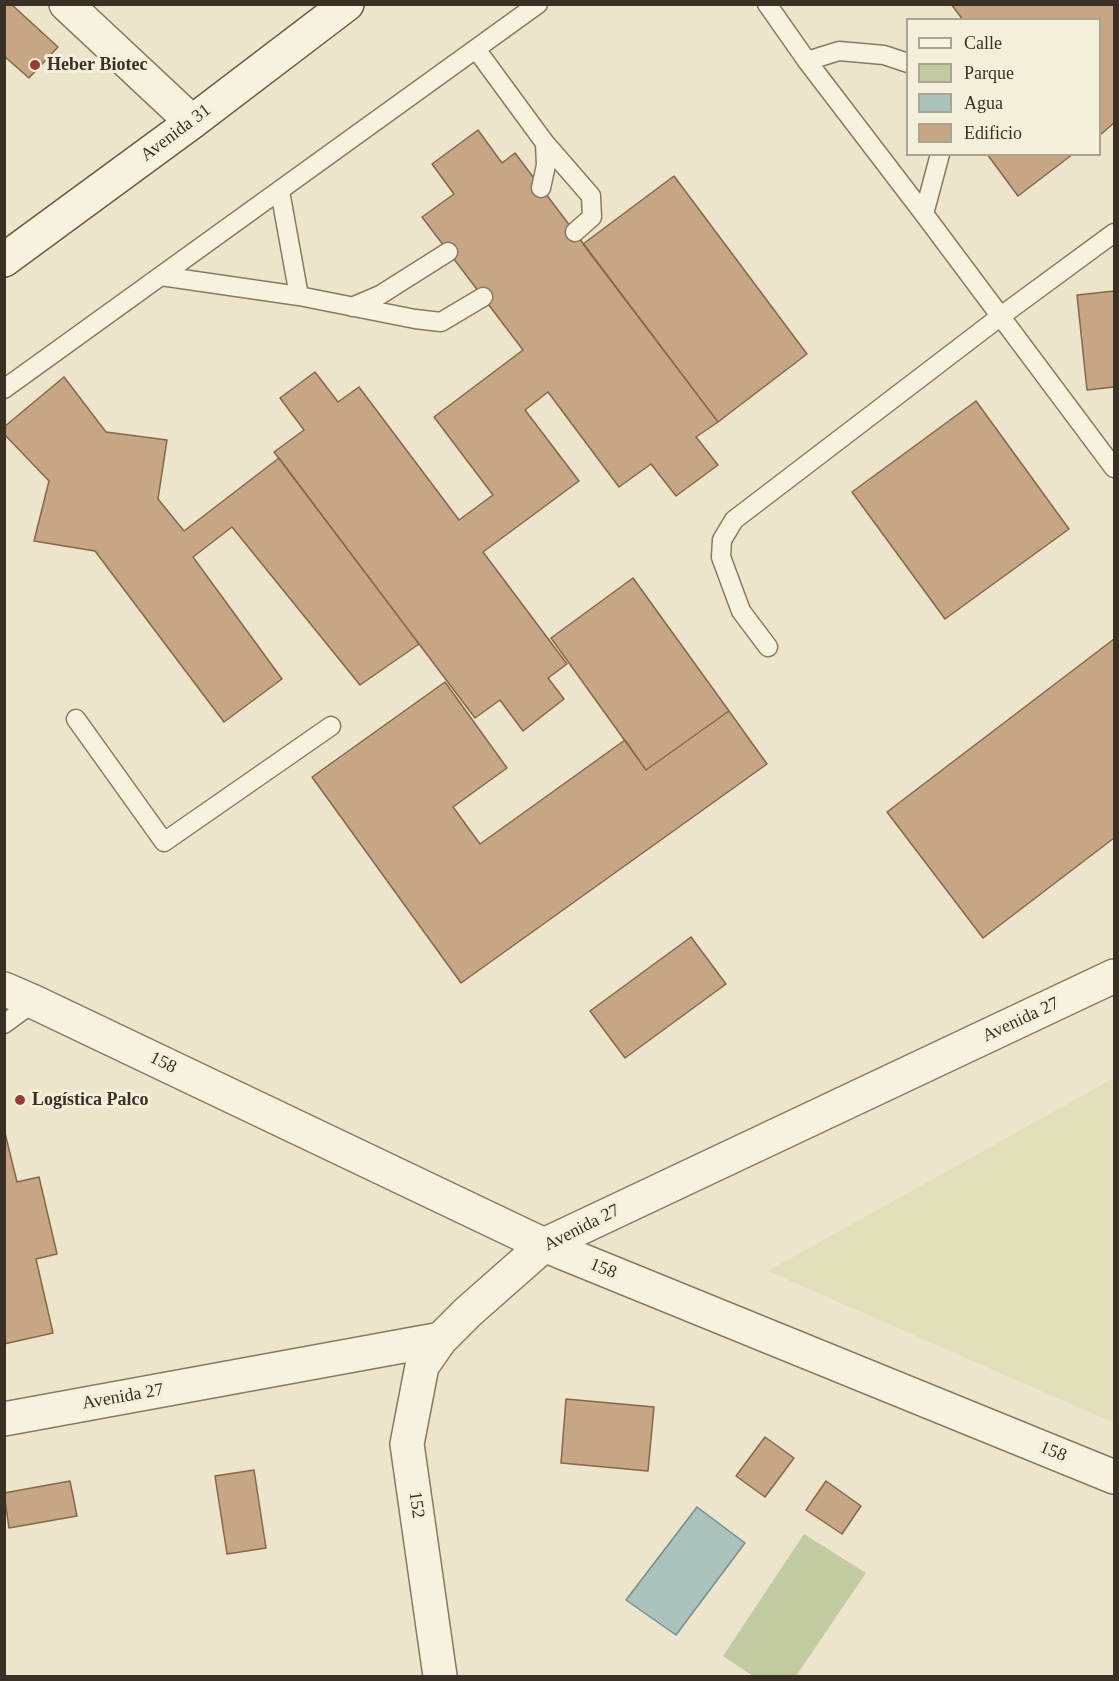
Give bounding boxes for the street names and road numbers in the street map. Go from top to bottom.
street label: Avenida 31 [137,100,215,166]
street label: Avenida 27 [979,993,1063,1047]
street label: 158 [146,1047,180,1079]
street label: Avenida 27 [541,1200,623,1256]
street label: 158 [586,1254,620,1284]
street label: Avenida 27 [81,1379,165,1415]
street label: 158 [1036,1437,1070,1467]
street label: 152 [403,1490,429,1520]

